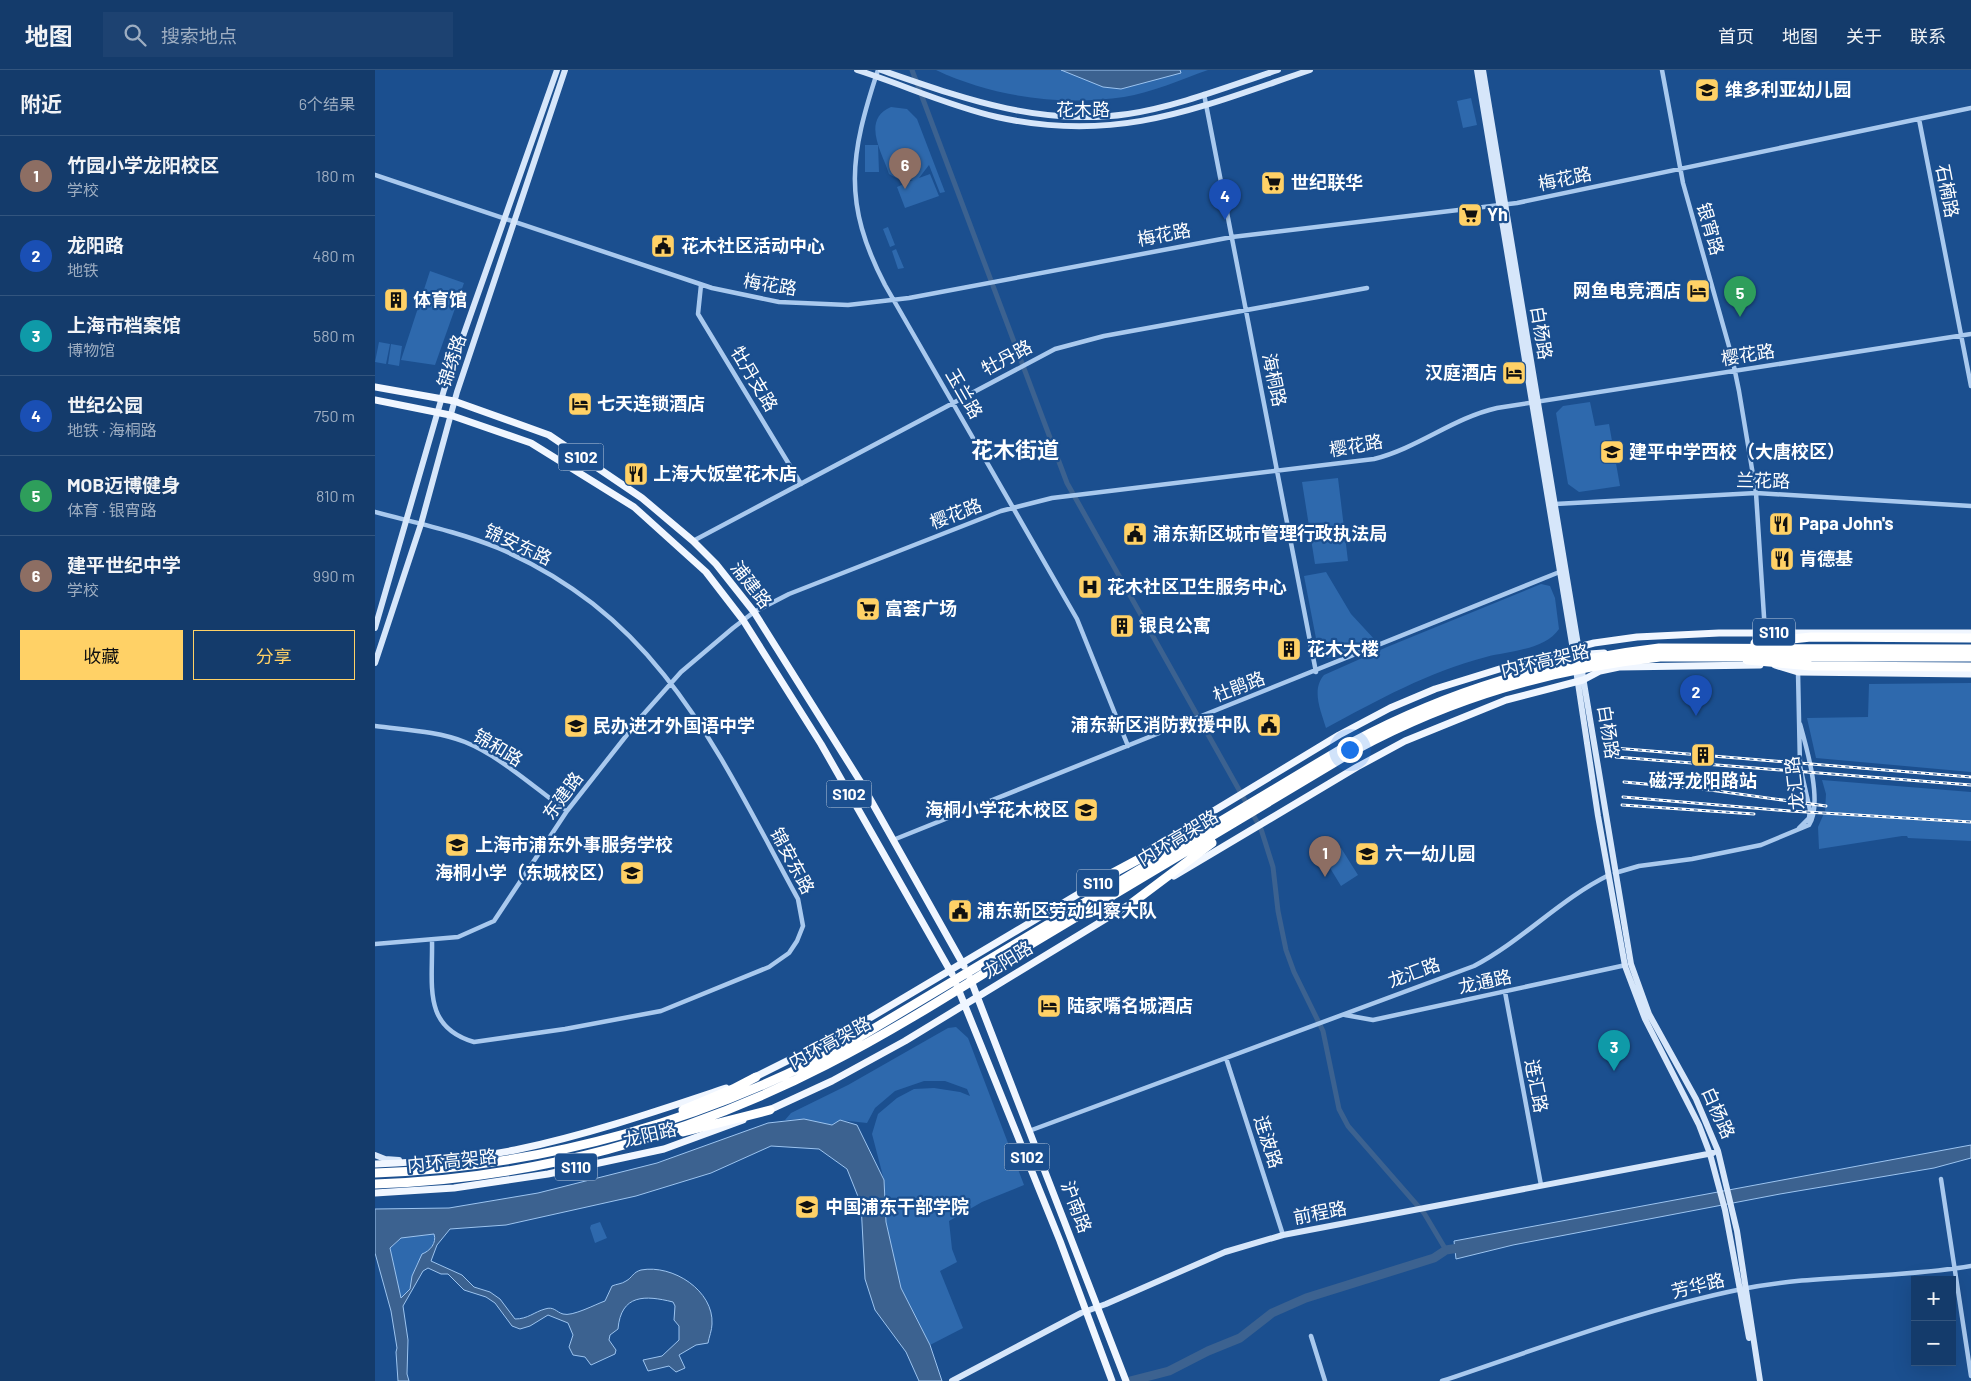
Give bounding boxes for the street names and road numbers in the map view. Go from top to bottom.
street label: 花木路 [1056,98,1110,120]
street label: 梅花路 [1536,162,1593,194]
street label: 石楠路 [1932,162,1964,219]
street label: 银宵路 [1693,200,1729,258]
street label: 梅花路 [1135,218,1192,250]
street label: 梅花路 [742,269,799,299]
street label: 白杨路 [1527,304,1557,361]
street label: 锦绣路 [432,332,470,390]
street label: 牡丹路 [978,335,1036,380]
street label: 樱花路 [1719,339,1776,369]
street label: 牡丹支路 [727,342,783,415]
street label: 海桐路 [1259,351,1291,408]
street label: 玉兰路 [942,365,988,422]
street label: 樱花路 [1327,429,1384,461]
road number: S102 [559,444,603,471]
street label: 兰花路 [1736,469,1790,491]
street label: 樱花路 [926,493,985,533]
street label: 锦安东路 [481,519,556,569]
street label: 浦建路 [726,556,777,612]
road number: S110 [1753,618,1795,646]
street label: 内环高架路 [1498,639,1591,681]
street label: 杜鹃路 [1209,666,1268,706]
street label: 白杨路 [1594,703,1624,760]
street label: 锦和路 [470,724,527,770]
street label: 龙汇路 [1780,755,1808,811]
street label: 东建路 [537,767,587,824]
road number: S102 [827,781,871,808]
street label: 内环高架路 [1133,805,1222,870]
street label: 锦安东路 [766,824,819,897]
road number: S110 [1077,870,1119,896]
street label: 龙阳路 [979,936,1036,982]
street label: 龙汇路 [1385,952,1443,992]
street label: 龙通路 [1456,965,1513,997]
street label: 内环高架路 [785,1011,874,1073]
street label: 连汇路 [1521,1057,1553,1114]
street label: 白杨路 [1698,1083,1740,1142]
street label: 连波路 [1250,1113,1288,1171]
street label: 龙阳路 [621,1117,679,1151]
street label: 内环高架路 [406,1144,498,1176]
road number: S102 [1005,1144,1049,1170]
road number: S110 [555,1154,597,1180]
street label: 沪南路 [1057,1177,1097,1236]
street label: 前程路 [1291,1196,1348,1228]
street label: 芳华路 [1669,1268,1727,1302]

